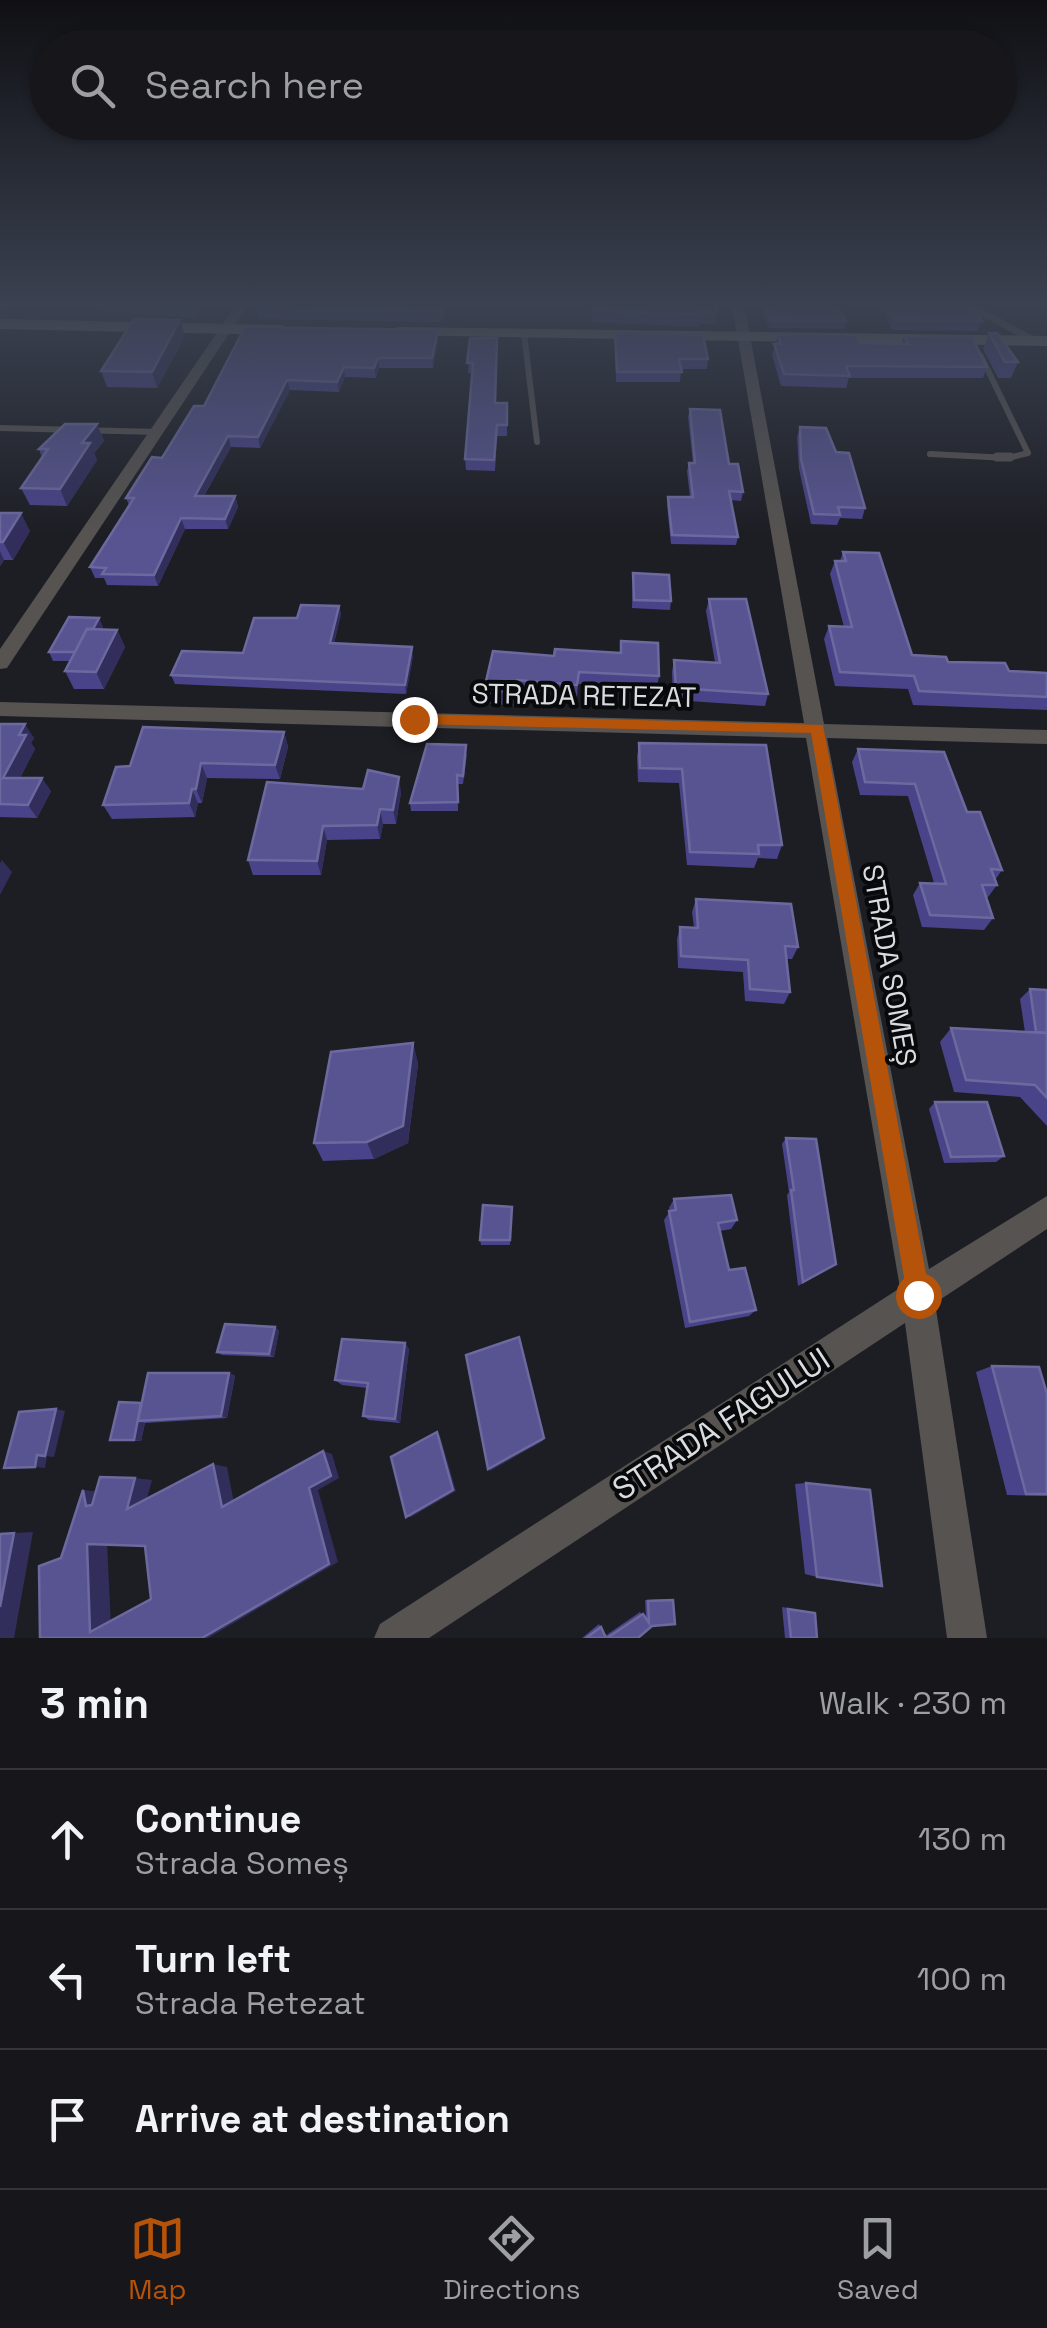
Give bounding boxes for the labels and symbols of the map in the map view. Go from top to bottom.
street label: STRADA RETEZAT [471,675,697,715]
route end [392,697,438,743]
street label: STRADA SOMEȘ [855,861,925,1069]
route start [896,1273,942,1319]
street label: STRADA FAGULUI [605,1339,837,1509]

